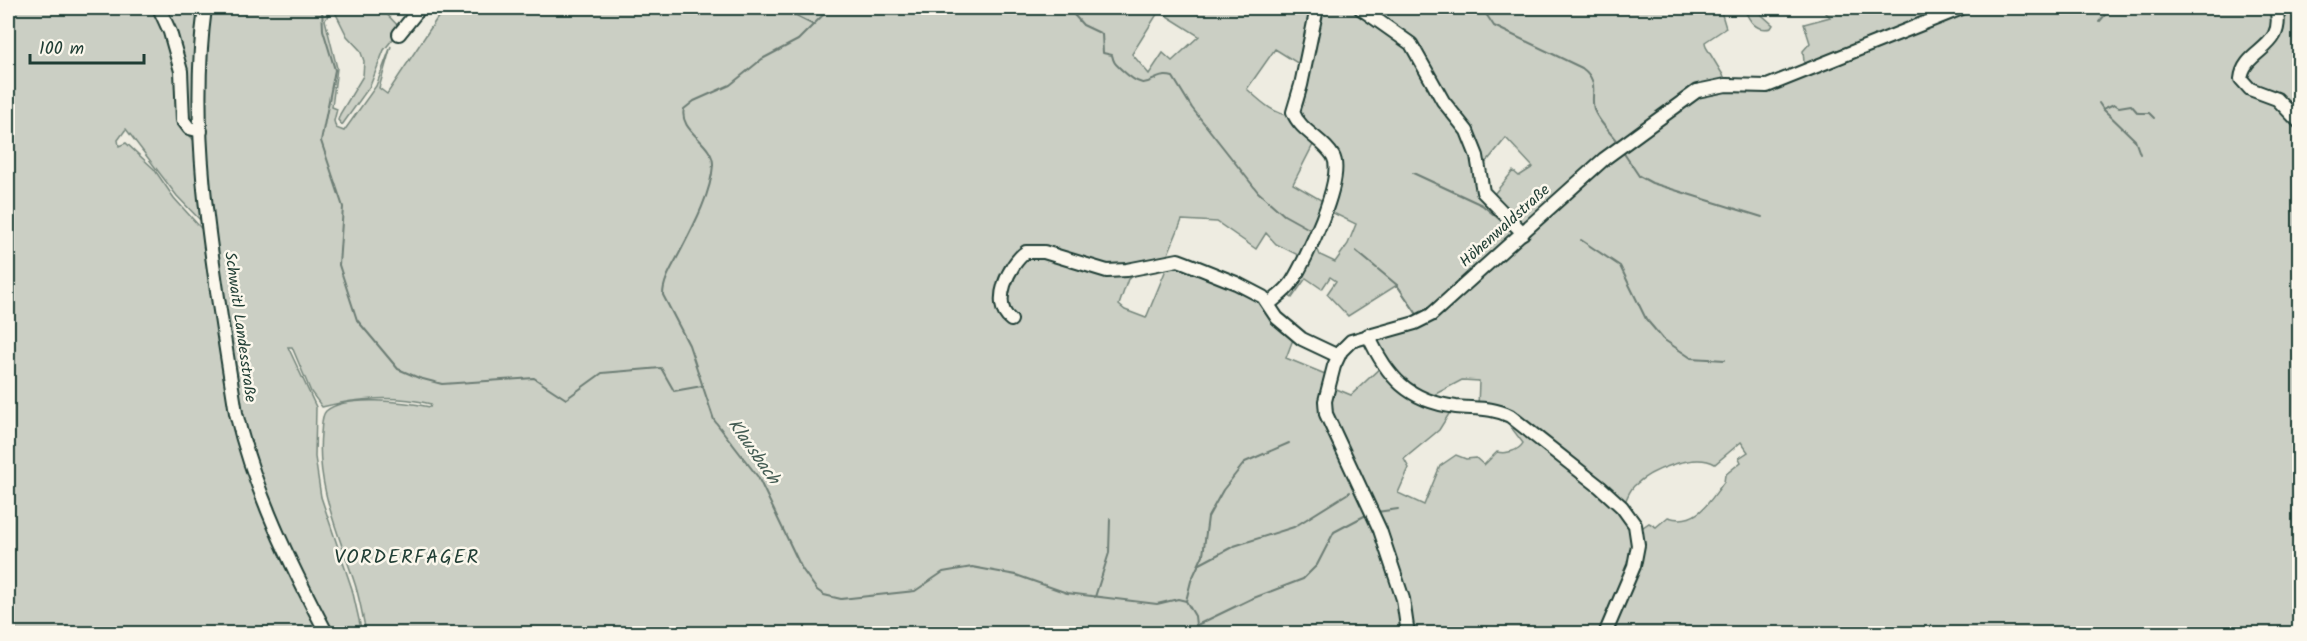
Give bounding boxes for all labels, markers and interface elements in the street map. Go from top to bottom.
scale bar [30,27,144,65]
text: 100 m [39,35,84,64]
street label: Höhenwaldstraße [1454,178,1556,274]
street label: Schwaitl Landesstraße [217,250,263,404]
water label: Klausbach [720,413,787,492]
district label: VORDERFAGER [334,542,480,574]

